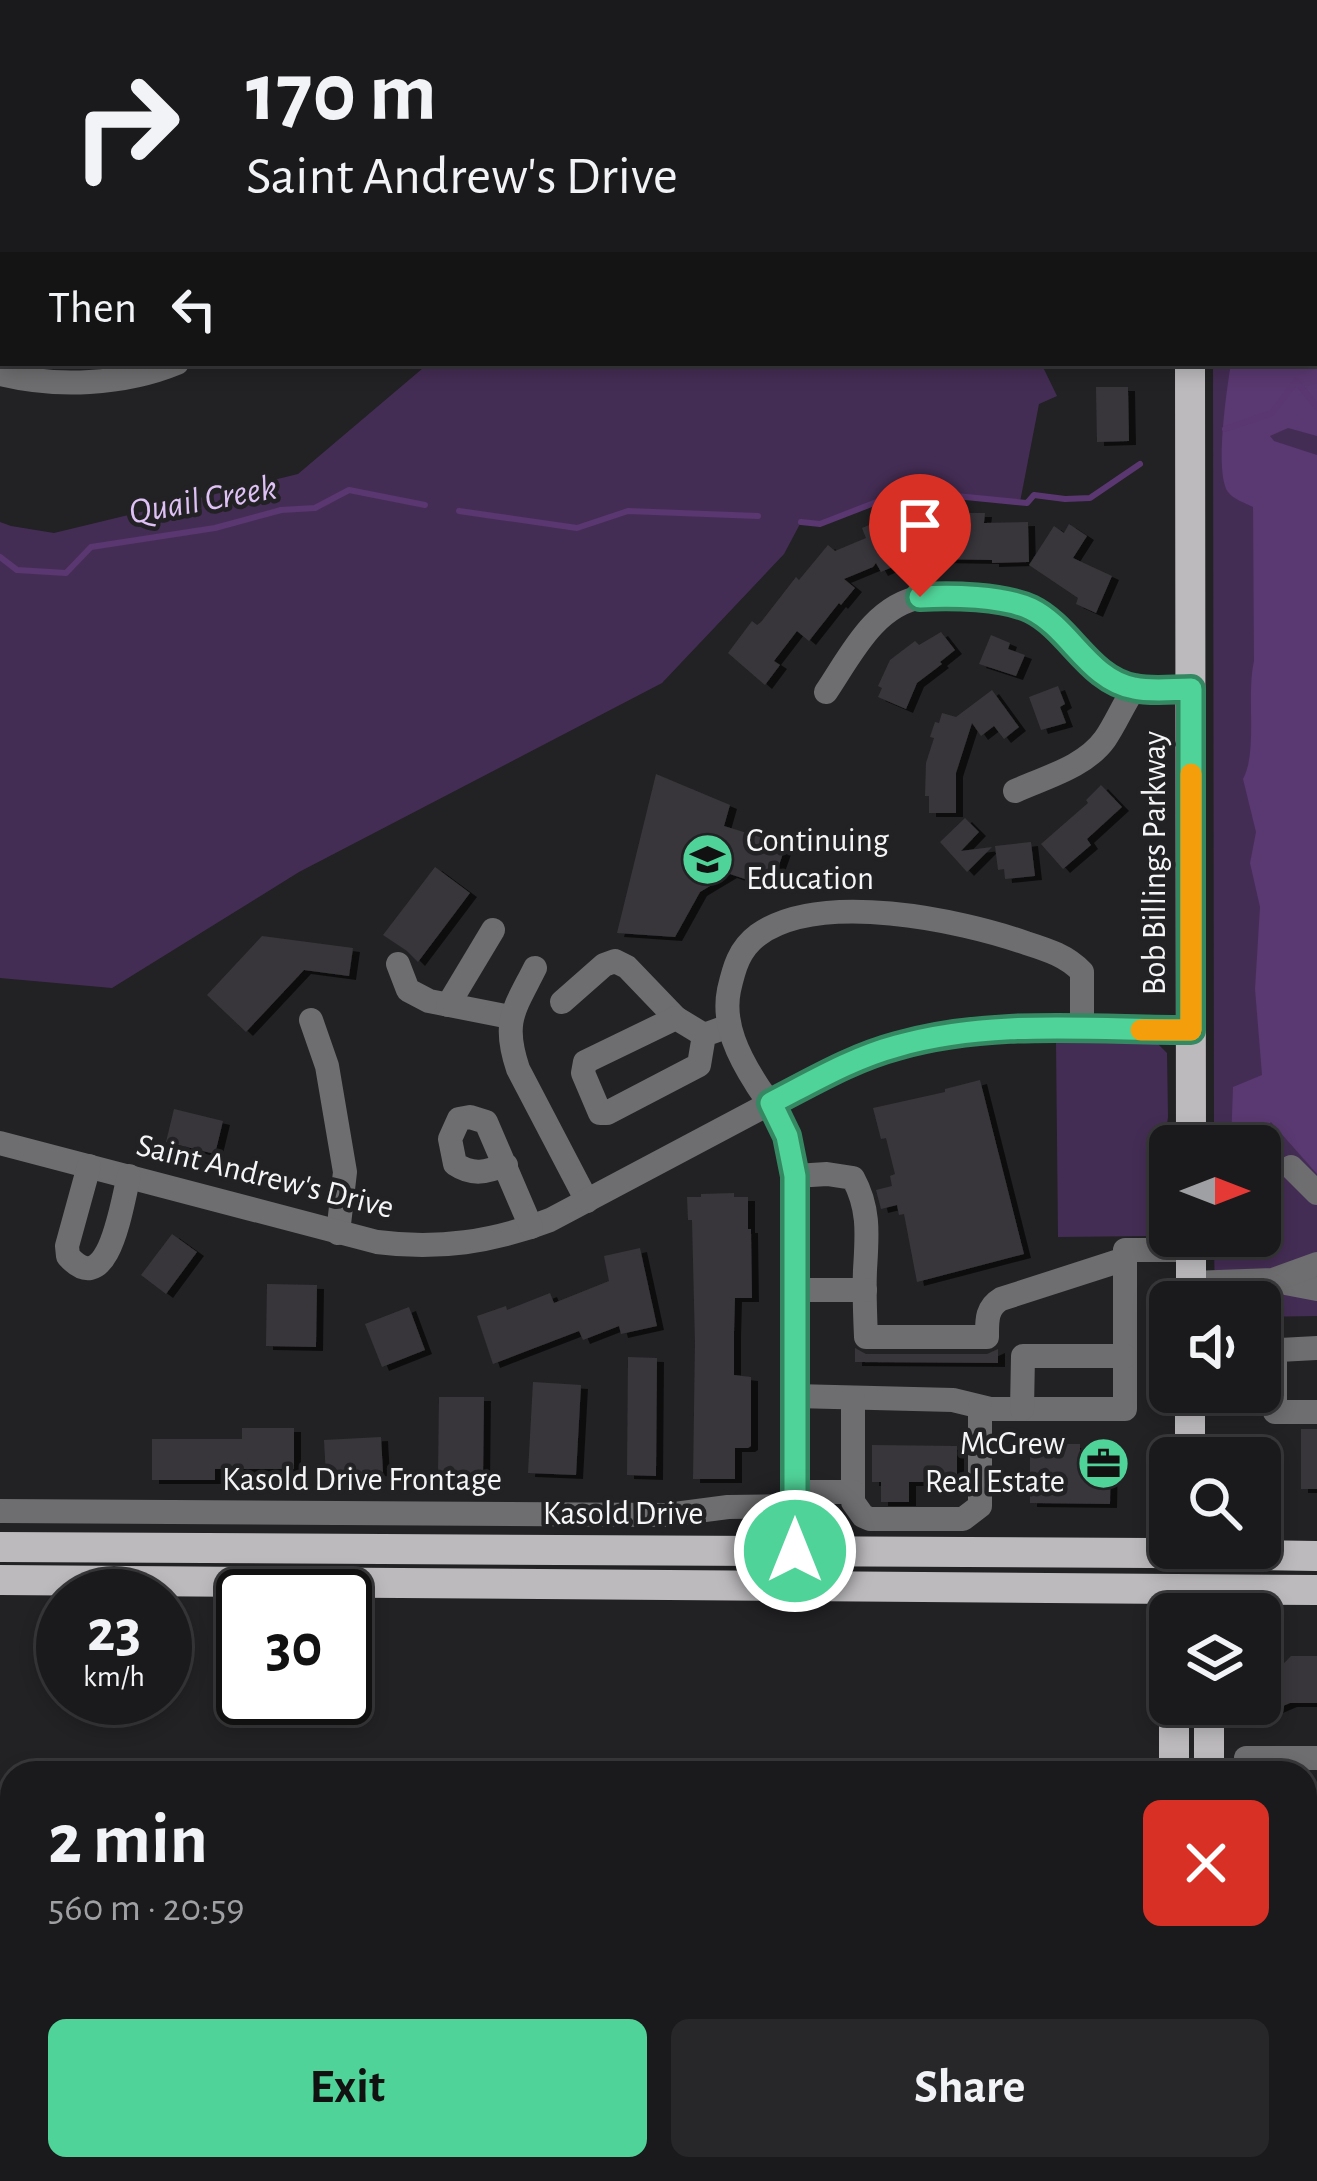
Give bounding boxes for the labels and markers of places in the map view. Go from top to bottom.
pin [869,474,971,597]
place label: Continuing Education [746,825,889,896]
school or university icon: Continuing Education [679,832,735,888]
place label: McGrew Real Estate [925,1428,1065,1499]
office icon: McGrew Real Estate [1076,1435,1132,1491]

